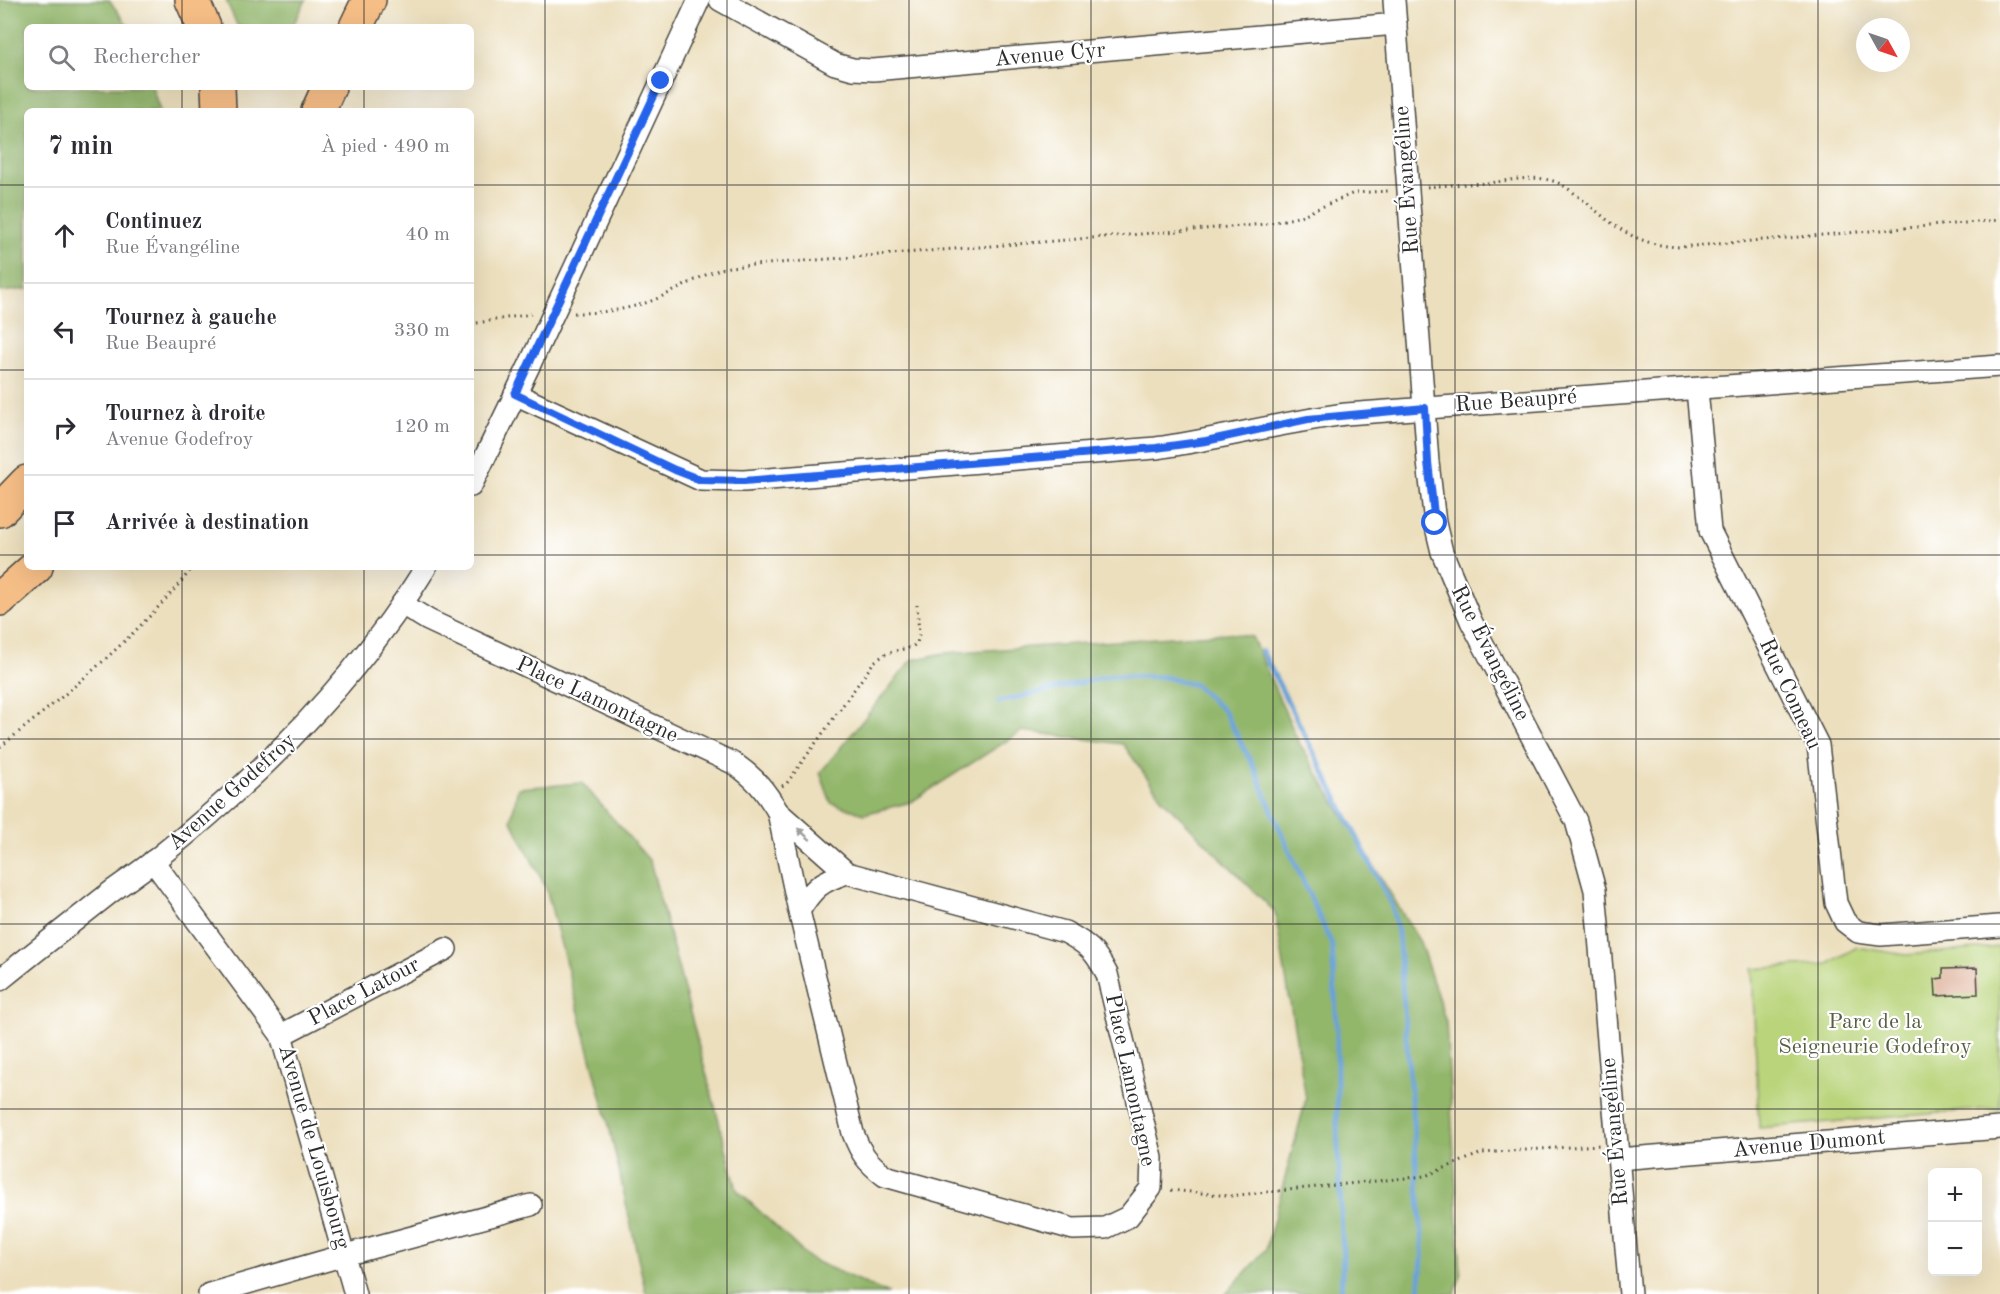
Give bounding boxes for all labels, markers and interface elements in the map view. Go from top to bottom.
north arrow [1856,18,1910,72]
search box [24,24,474,90]
street label: Avenue Cyr [994,39,1106,71]
icon: search [45,41,78,74]
text: Rechercher [93,46,200,68]
route end [647,67,673,93]
street label: Rue Évangéline [1388,105,1423,255]
text: 7 min [48,134,113,160]
text: À pied · 490 m [321,137,450,157]
text: Continuez [105,211,202,233]
icon: ahead [48,219,81,252]
text: 40 m [405,225,450,245]
text: Rue Évangéline [105,238,240,258]
text: Tournez à gauche [105,307,277,329]
icon: left [48,315,81,348]
text: 330 m [394,321,450,341]
text: Rue Beaupré [105,334,216,354]
street label: Rue Beaupré [1454,386,1578,416]
text: Tournez à droite [105,403,266,425]
icon: right [48,411,81,444]
text: 120 m [394,417,450,437]
text: Avenue Godefroy [105,430,253,450]
icon: arrive [48,507,81,540]
route start [1421,509,1447,535]
text: Arrivée à destination [105,512,309,534]
street label: Rue Évangéline [1446,580,1536,724]
street label: Rue Comeau [1755,635,1825,753]
street label: Place Lamontagne [513,653,681,747]
street label: Avenue Godefroy [164,729,300,855]
one-way arrow [797,828,812,841]
street label: Place Latour [305,953,423,1031]
street label: Place Lamontagne [1101,992,1159,1168]
park label: Parc de la Seigneurie Godefroy [1778,1011,1972,1058]
street label: Avenue de Louisbourg [274,1042,354,1252]
street label: Rue Évangéline [1595,1057,1632,1207]
street label: Avenue Dumont [1732,1126,1886,1162]
map controls [1928,1168,1982,1276]
button: + [1928,1168,1982,1222]
button: − [1928,1222,1982,1276]

